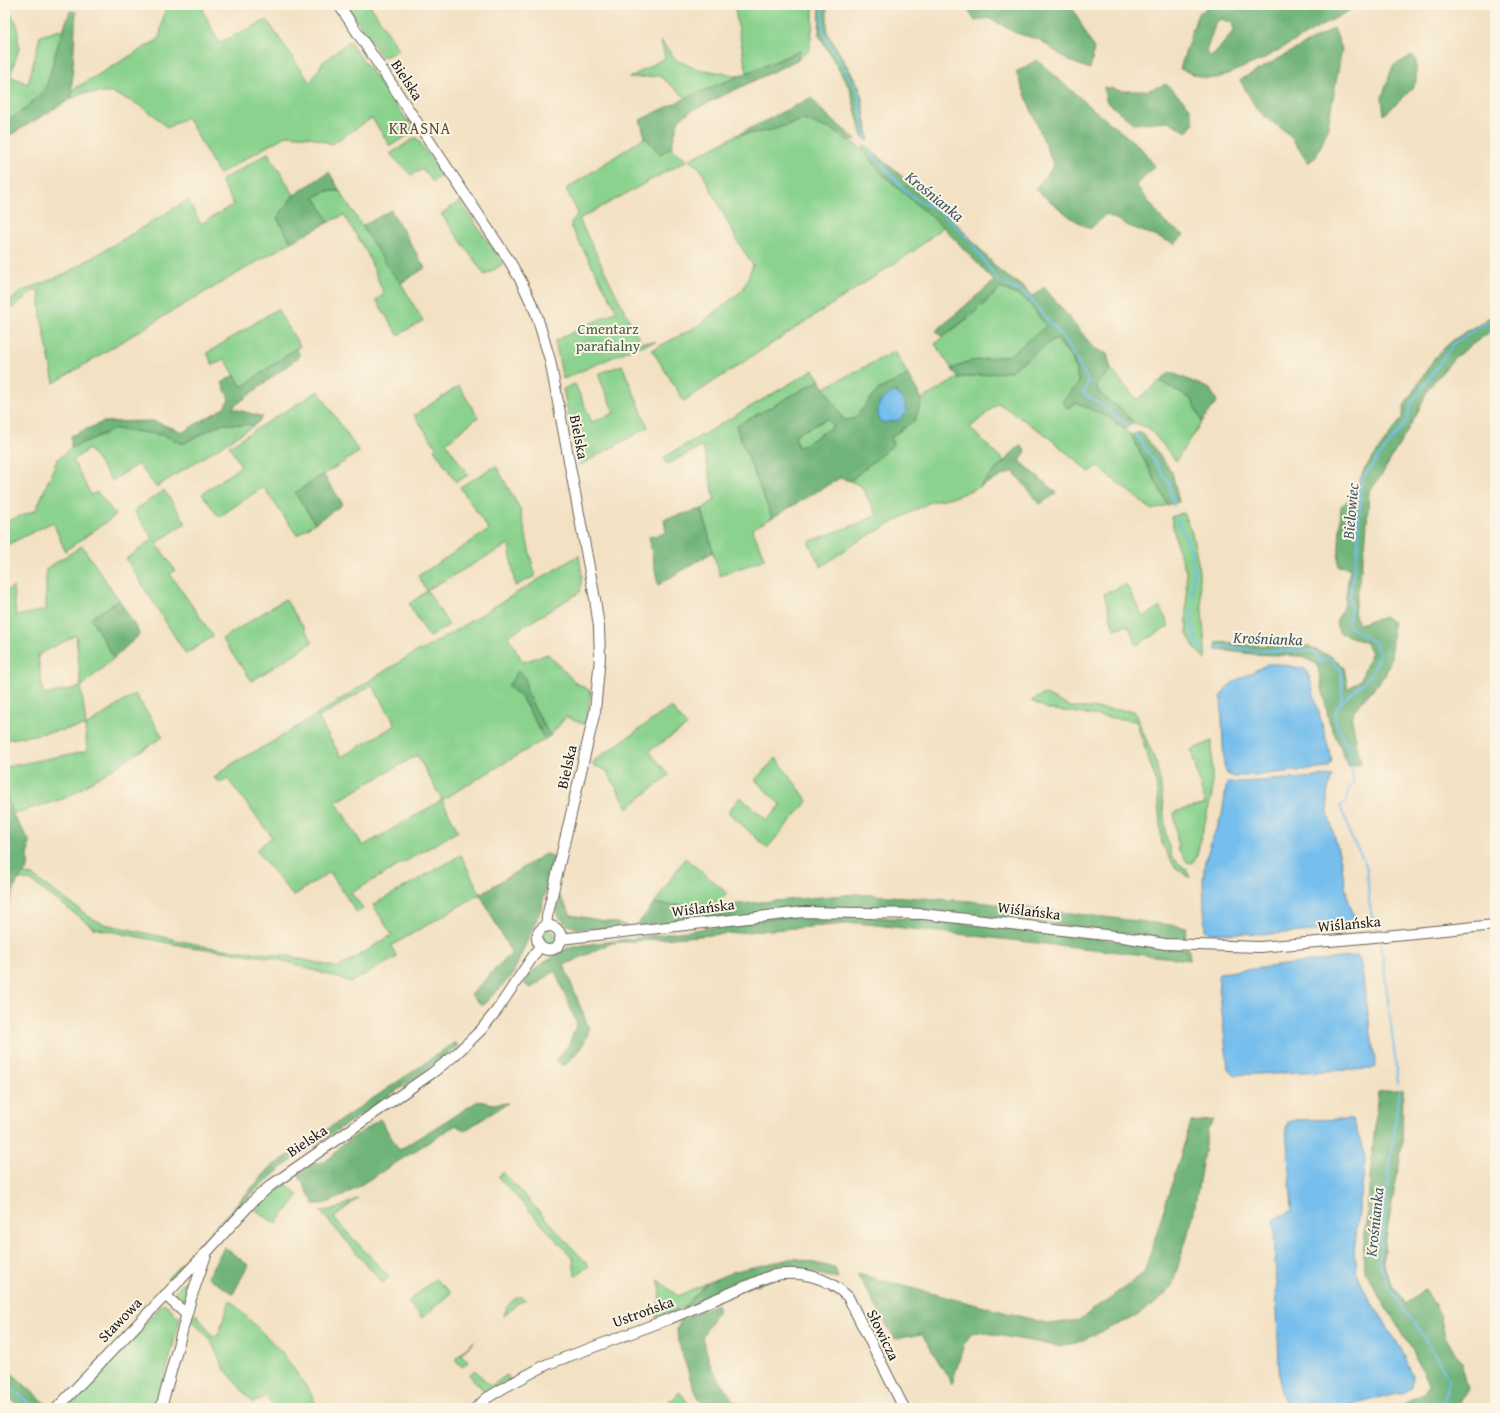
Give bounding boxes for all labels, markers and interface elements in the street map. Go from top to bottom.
street label: Bielska [386,55,428,104]
district label: KRASNA [389,116,451,140]
water label: Krośnianka [900,164,970,228]
park label: Cmentarz parafialny [576,318,641,356]
street label: Bielska [565,413,594,461]
water label: Bielowiec [1335,481,1364,541]
water label: Krośnianka [1232,625,1304,651]
street label: Bielska [551,743,582,791]
street label: Wiślańska [670,893,736,922]
street label: Wiślańska [996,896,1062,925]
street label: Wiślańska [1317,910,1381,937]
street label: Bielska [282,1119,331,1162]
water label: Krośnianka [1358,1186,1390,1259]
street label: Ustrońska [609,1291,676,1332]
street label: Stawowa [93,1293,146,1347]
street label: Słowicza [862,1306,905,1364]

